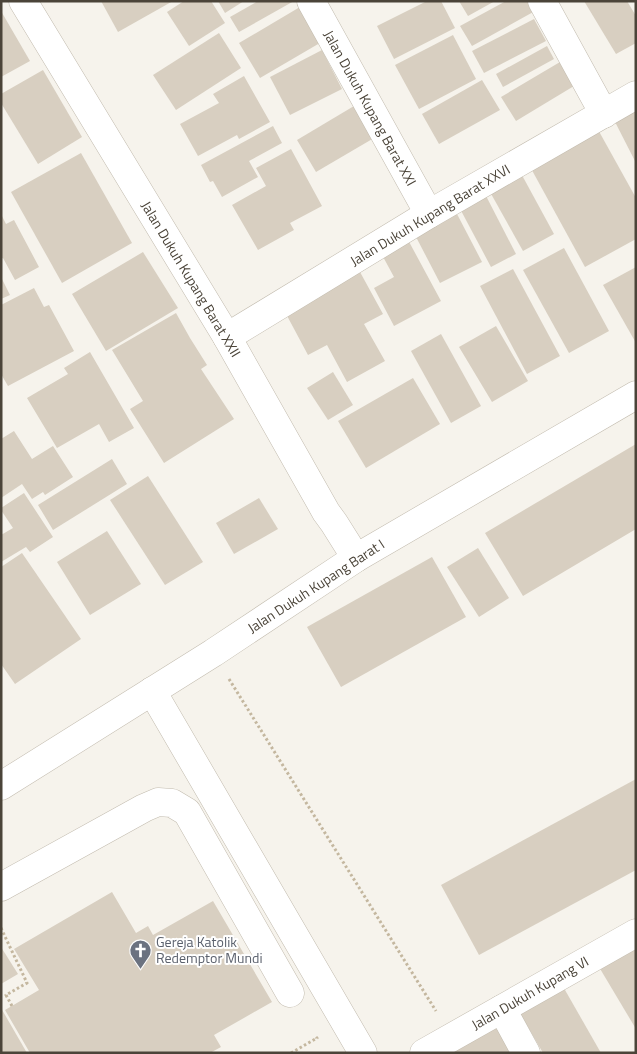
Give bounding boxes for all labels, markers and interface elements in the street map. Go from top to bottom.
street label: Jalan Dukuh Kupang Barat XXI [319,26,422,189]
street label: Jalan Dukuh Kupang Barat XXVI [346,158,514,271]
street label: Jalan Dukuh Kupang Barat XXII [136,197,246,361]
street label: Jalan Dukuh Kupang Barat I [243,533,388,638]
place label: Gereja Katolik Redemptor Mundi [156,931,263,968]
church icon: Gereja Katolik Redemptor Mundi [128,938,152,969]
street label: Jalan Dukuh Kupang VI [467,950,592,1035]

